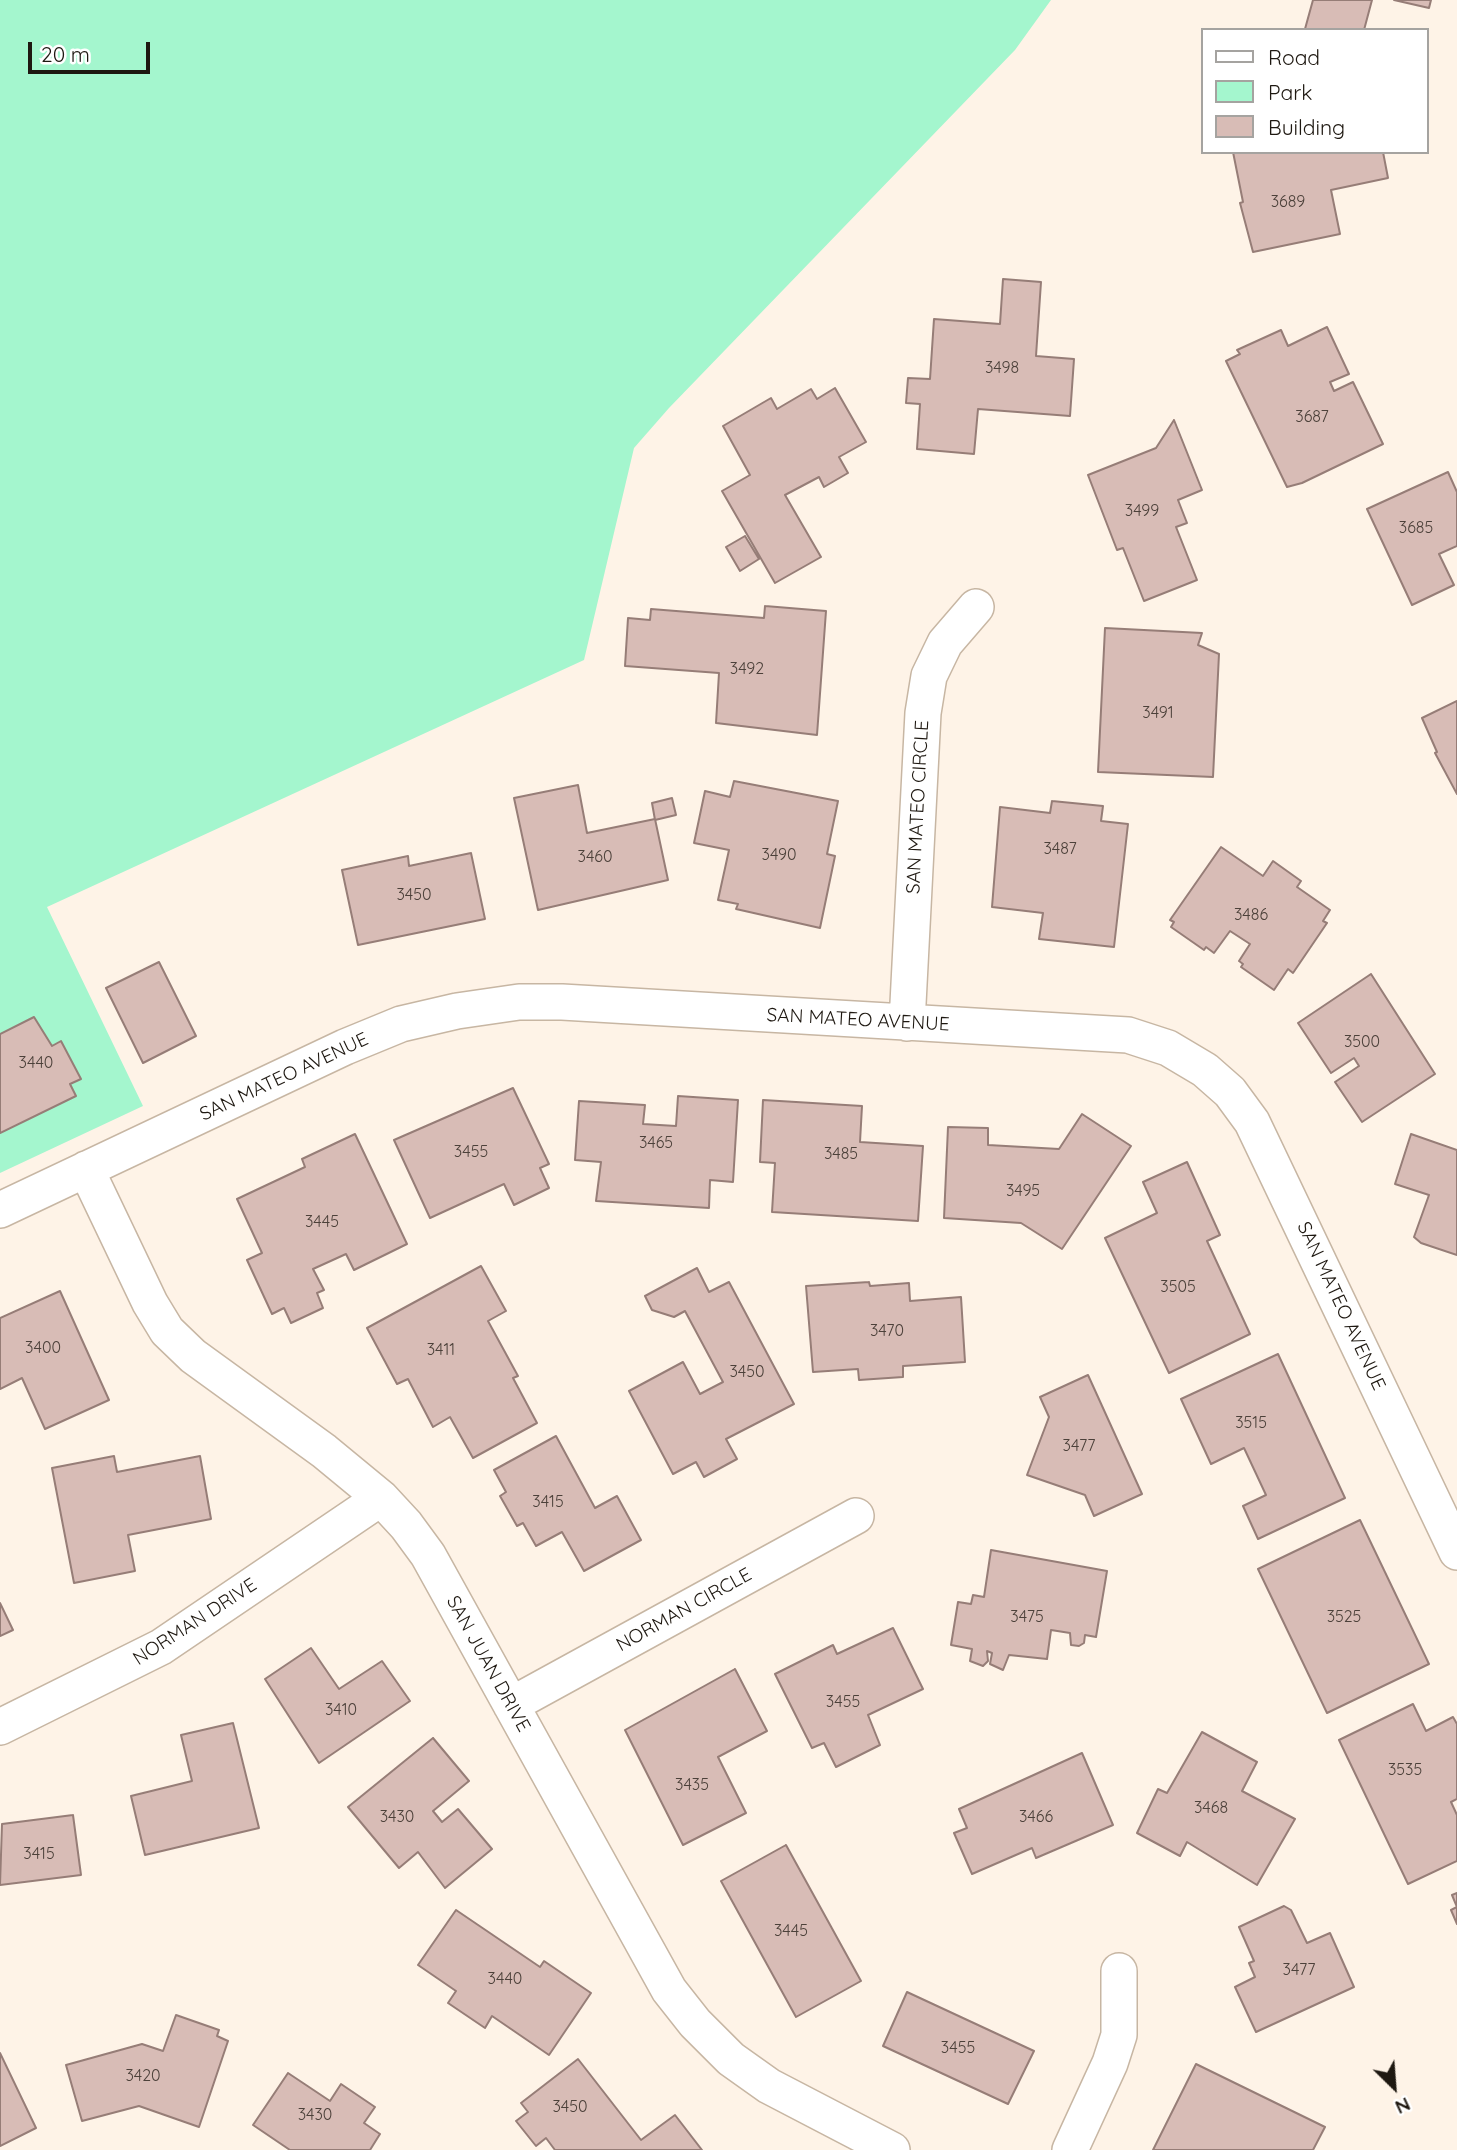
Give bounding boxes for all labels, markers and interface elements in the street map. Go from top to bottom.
scale bar [32,28,154,72]
legend [1202,28,1429,154]
text: 20 m [41,41,90,67]
text: Road [1268,44,1320,70]
text: Park [1268,79,1312,105]
text: Building [1268,114,1345,140]
house number: 3689 [1271,192,1305,212]
house number: 3498 [985,358,1019,378]
house number: 3687 [1295,407,1329,427]
house number: 3499 [1125,501,1159,521]
house number: 3685 [1399,518,1433,538]
house number: 3492 [730,659,764,679]
house number: 3491 [1142,703,1174,723]
street label: SAN MATEO CIRCLE [902,719,934,895]
house number: 3487 [1043,839,1077,859]
house number: 3490 [762,845,796,865]
house number: 3460 [578,847,612,867]
house number: 3450 [396,885,432,905]
house number: 3486 [1234,905,1268,925]
street label: SAN MATEO AVENUE [766,1004,950,1036]
street label: SAN MATEO AVENUE [196,1028,372,1126]
house number: 3500 [1344,1032,1380,1052]
house number: 3440 [19,1053,53,1073]
house number: 3465 [639,1133,673,1153]
house number: 3455 [454,1142,488,1162]
house number: 3485 [824,1144,858,1164]
house number: 3495 [1006,1181,1040,1201]
house number: 3445 [305,1212,339,1232]
street label: SAN MATEO AVENUE [1292,1218,1390,1394]
house number: 3505 [1160,1277,1196,1297]
house number: 3470 [870,1321,904,1341]
house number: 3400 [25,1338,61,1358]
house number: 3411 [427,1340,455,1360]
house number: 3450 [729,1362,765,1382]
house number: 3515 [1235,1413,1267,1433]
house number: 3477 [1063,1436,1095,1456]
house number: 3415 [532,1492,564,1512]
street label: NORMAN CIRCLE [612,1563,756,1657]
street label: NORMAN DRIVE [129,1574,261,1670]
street label: SAN JUAN DRIVE [441,1592,535,1736]
house number: 3475 [1010,1607,1044,1627]
house number: 3525 [1327,1607,1361,1627]
house number: 3455 [826,1692,860,1712]
house number: 3410 [325,1700,357,1720]
house number: 3535 [1388,1760,1422,1780]
house number: 3435 [675,1775,709,1795]
house number: 3468 [1194,1798,1228,1818]
house number: 3430 [380,1807,414,1827]
house number: 3466 [1019,1807,1053,1827]
house number: 3415 [23,1844,55,1864]
house number: 3445 [774,1921,808,1941]
house number: 3477 [1283,1960,1315,1980]
house number: 3440 [488,1969,522,1989]
house number: 3455 [941,2038,975,2058]
north arrow [1359,2052,1429,2122]
house number: 3420 [125,2066,161,2086]
text: N [1391,2092,1414,2120]
house number: 3450 [552,2097,588,2117]
house number: 3430 [298,2105,332,2125]

